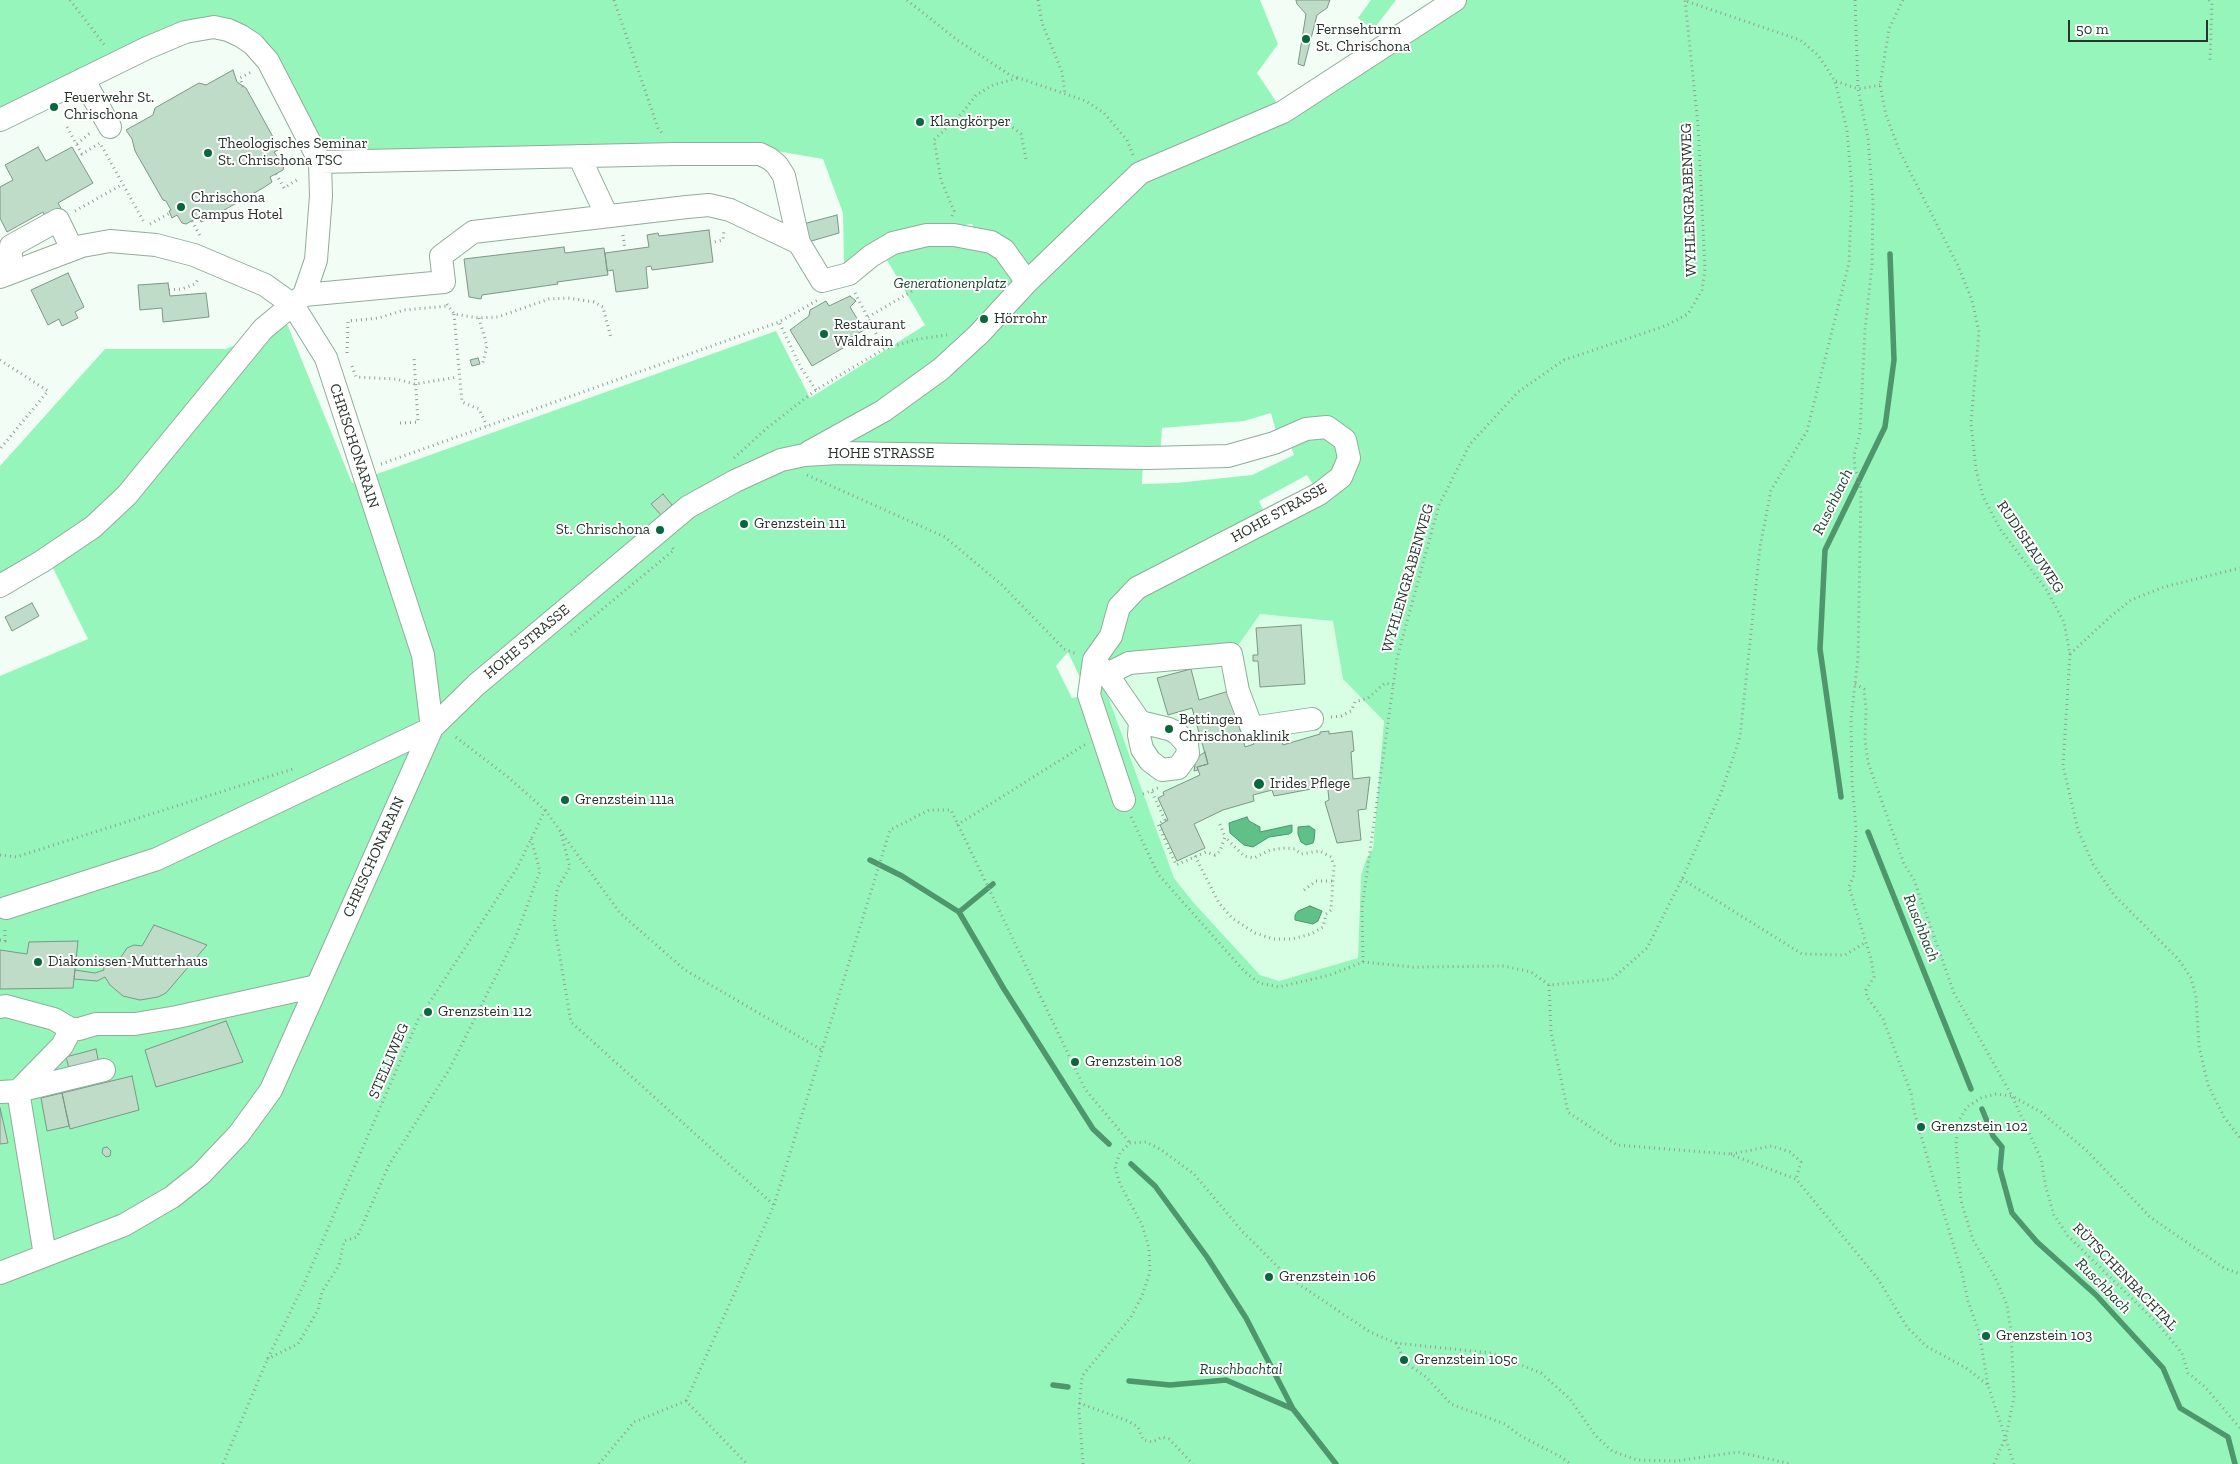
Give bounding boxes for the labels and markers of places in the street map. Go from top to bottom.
place label: Fernsehturm St. Chrischona [1316,21,1410,56]
marker: Fernsehturm St. Chrischona [1300,33,1312,45]
place label: Feuerwehr St. Chrischona [64,89,154,124]
marker: Feuerwehr St. Chrischona [48,101,60,113]
place label: Klangkörper [930,113,1011,131]
marker: Klangkörper [914,116,926,128]
place label: Theologisches Seminar St. Chrischona TSC [218,135,368,170]
marker: Theologisches Seminar St. Chrischona TSC [202,147,214,159]
place label: Chrischona Campus Hotel [191,189,283,224]
marker: Chrischona Campus Hotel [175,201,187,213]
place label: Hörrohr [994,310,1048,328]
marker: Hörrohr [978,313,990,325]
place label: Restaurant Waldrain [834,316,906,351]
marker: Restaurant Waldrain [818,328,830,340]
place label: Grenzstein 111 [754,515,846,533]
marker: Grenzstein 111 [738,518,750,530]
place label: St. Chrischona [556,521,650,539]
marker: St. Chrischona [654,524,666,536]
place label: Bettingen Chrischonaklinik [1179,711,1290,746]
marker: Bettingen Chrischonaklinik [1163,723,1175,735]
place label: Irides Pflege [1270,775,1350,793]
marker: Irides Pflege [1252,777,1266,791]
place label: Grenzstein 111a [575,791,674,809]
marker: Grenzstein 111a [559,794,571,806]
place label: Diakonissen-Mutterhaus [48,953,208,971]
marker: Diakonissen-Mutterhaus [32,956,44,968]
place label: Grenzstein 112 [438,1003,532,1021]
marker: Grenzstein 112 [422,1006,434,1018]
place label: Grenzstein 108 [1085,1053,1182,1071]
marker: Grenzstein 108 [1069,1056,1081,1068]
place label: Grenzstein 102 [1931,1118,2028,1136]
marker: Grenzstein 102 [1915,1121,1927,1133]
place label: Grenzstein 106 [1279,1268,1376,1286]
marker: Grenzstein 106 [1263,1271,1275,1283]
place label: Grenzstein 103 [1996,1327,2092,1345]
marker: Grenzstein 103 [1980,1330,1992,1342]
place label: Grenzstein 105c [1414,1351,1518,1369]
marker: Grenzstein 105c [1398,1354,1410,1366]

